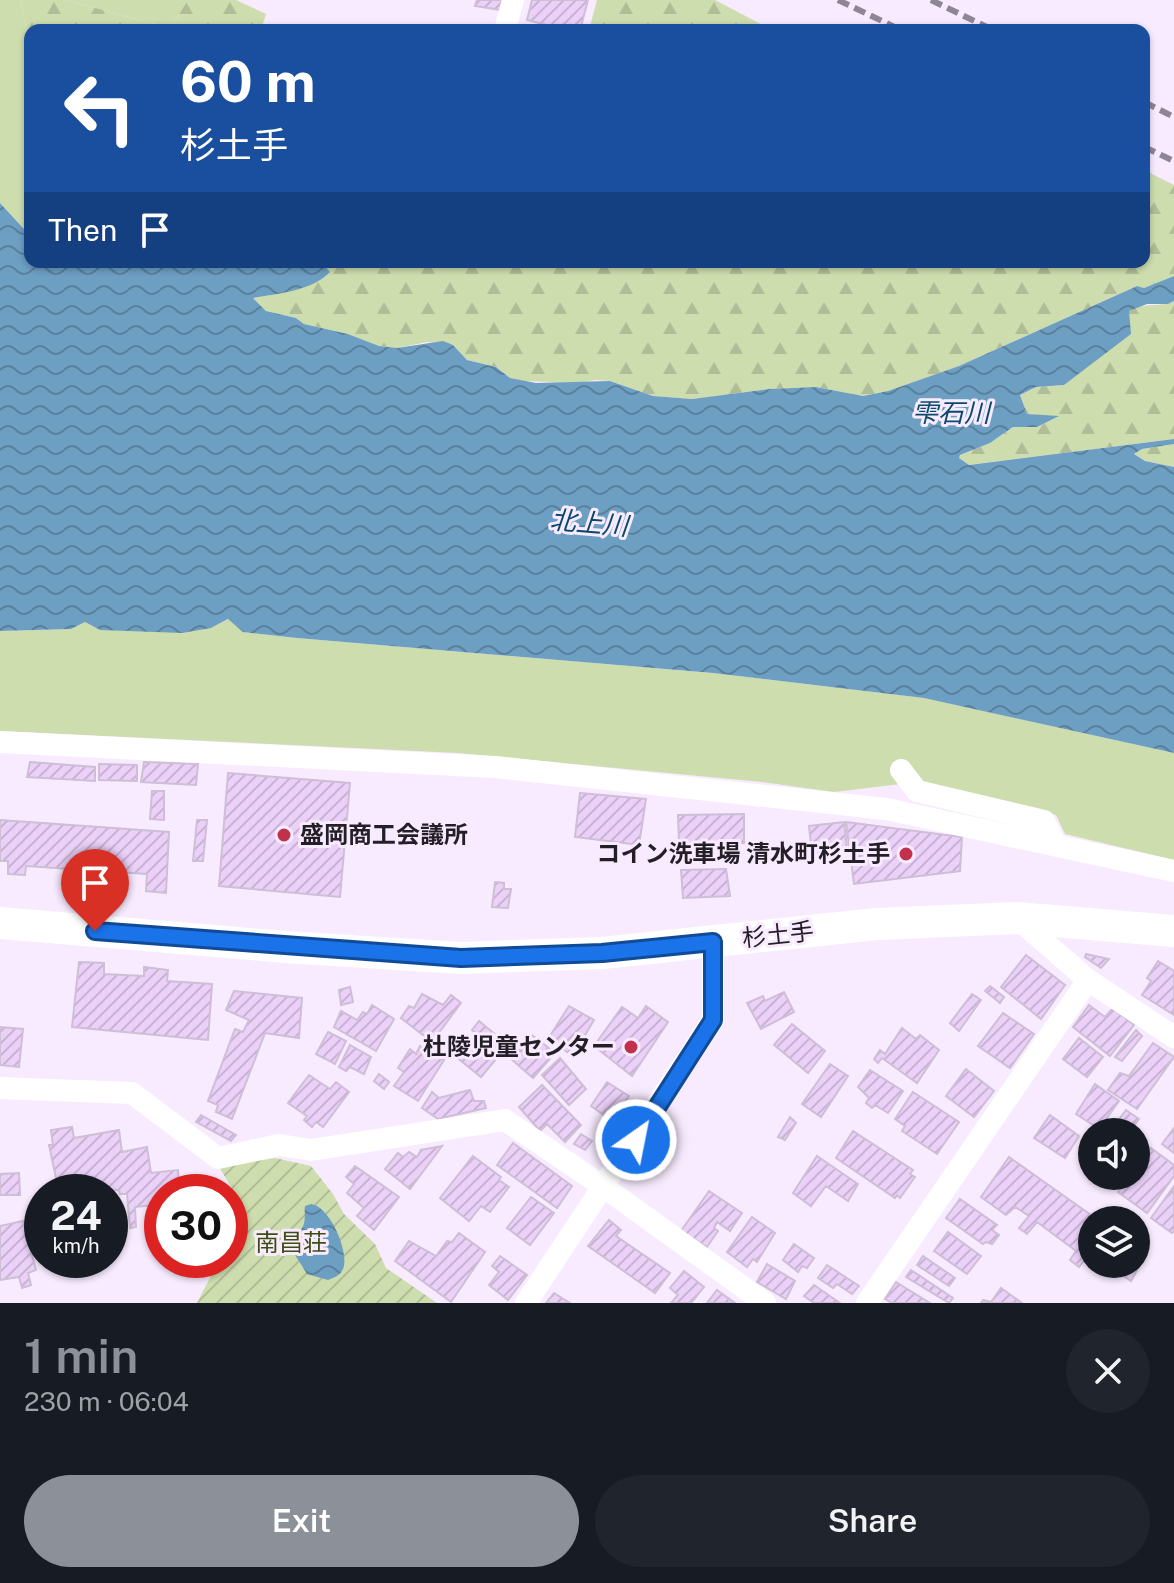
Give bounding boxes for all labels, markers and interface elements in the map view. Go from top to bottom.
text: 60 m [180,49,316,115]
icon: left [48,56,152,160]
text: 杉土手 [180,124,288,166]
icon: arrive [133,208,177,252]
text: Then [48,212,117,248]
water label: 雫石川 [912,397,993,428]
water label: 北上川 [549,504,632,542]
place label: 盛岡商工会議所 [300,820,468,848]
marker: 盛岡商工会議所 [275,826,293,844]
place label: コイン洗車場 清水町杉土手 [597,839,890,867]
marker: コイン洗車場 清水町杉土手 [897,845,915,863]
pin [61,849,129,931]
icon: arrive [73,861,117,905]
street label: 杉土手 [741,916,815,952]
place label: 杜陵児童センター [423,1032,615,1060]
marker: 杜陵児童センター [622,1038,640,1056]
position arrow [594,1098,678,1182]
map controls [1078,1118,1150,1278]
button: sound [1078,1118,1150,1190]
speed limit sign: 30 [144,1174,248,1278]
text: 24 [50,1192,102,1239]
button: layers [1078,1206,1150,1278]
park label: 南昌荘 [255,1228,327,1256]
text: km/h [52,1234,100,1258]
text: 1 min [24,1327,138,1384]
button: close [1066,1329,1150,1413]
text: 230 m · 06:04 [24,1386,189,1417]
button: Exit [24,1475,579,1567]
button: Share [595,1475,1150,1567]

